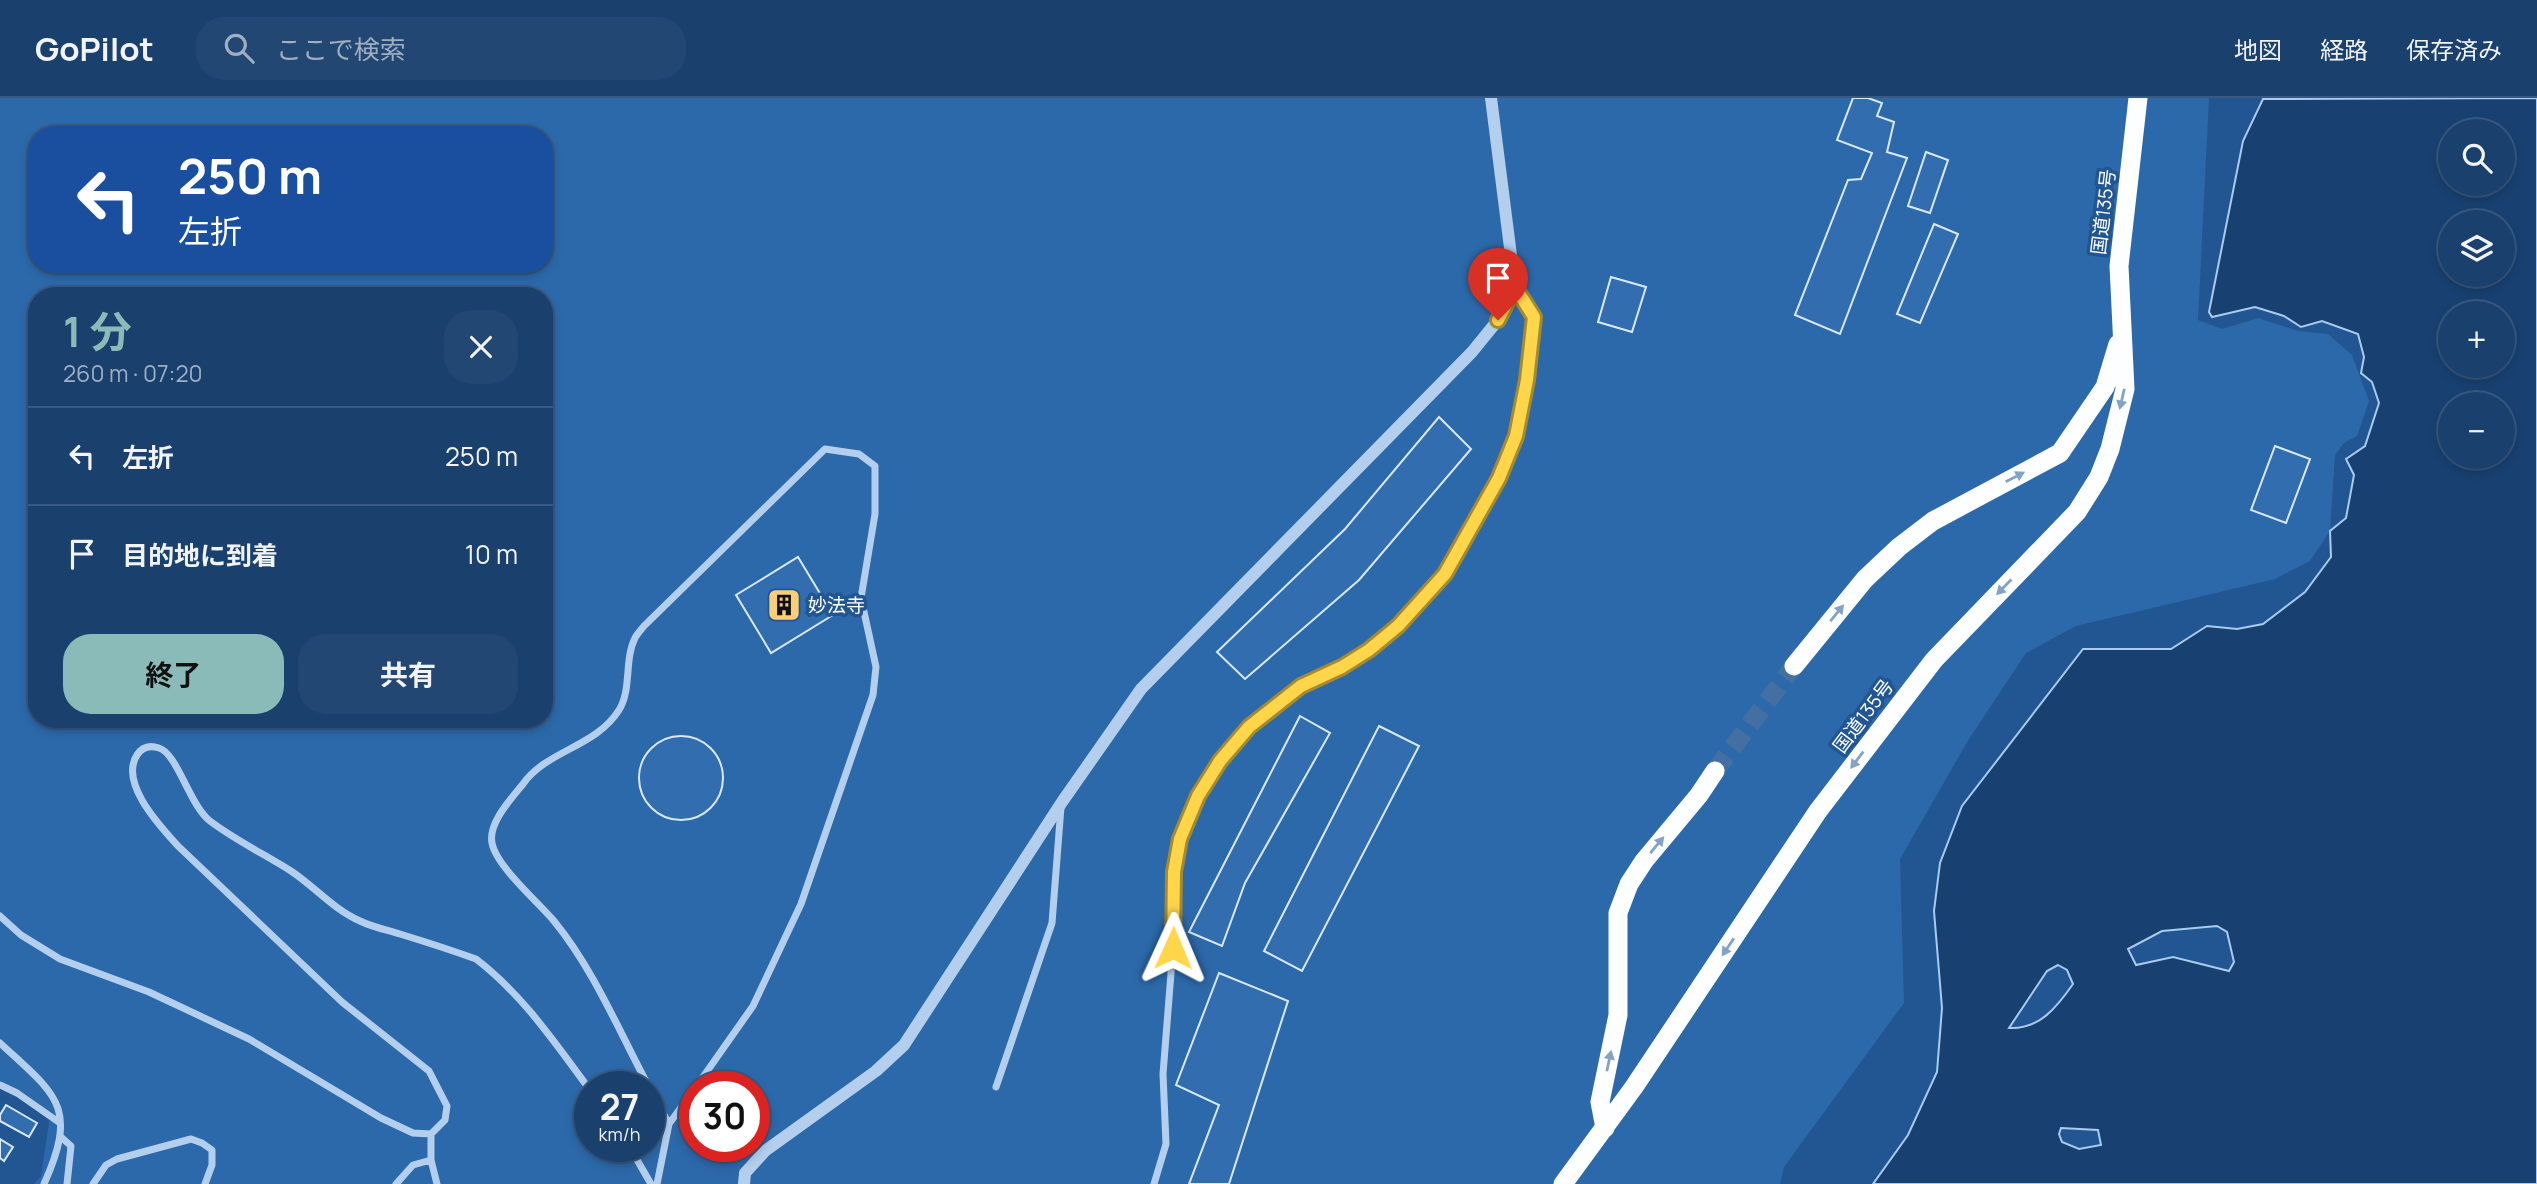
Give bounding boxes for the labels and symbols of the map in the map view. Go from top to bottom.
street label: 国道135号 [2085,168,2121,256]
pin [1468,248,1528,320]
one-way arrow [2117,388,2128,410]
one-way arrow [2005,471,2025,482]
one-way arrow [1997,578,2013,595]
building icon: 妙法寺 [765,586,803,624]
place label: 妙法寺 [808,592,865,618]
one-way arrow [1829,605,1844,622]
street label: 国道135号 [1827,674,1899,758]
one-way arrow [1851,751,1865,769]
one-way arrow [1649,837,1664,854]
position arrow [1136,911,1210,985]
one-way arrow [1721,937,1734,957]
one-way arrow [1604,1050,1615,1072]
speed limit sign: 30 [679,1071,770,1162]

